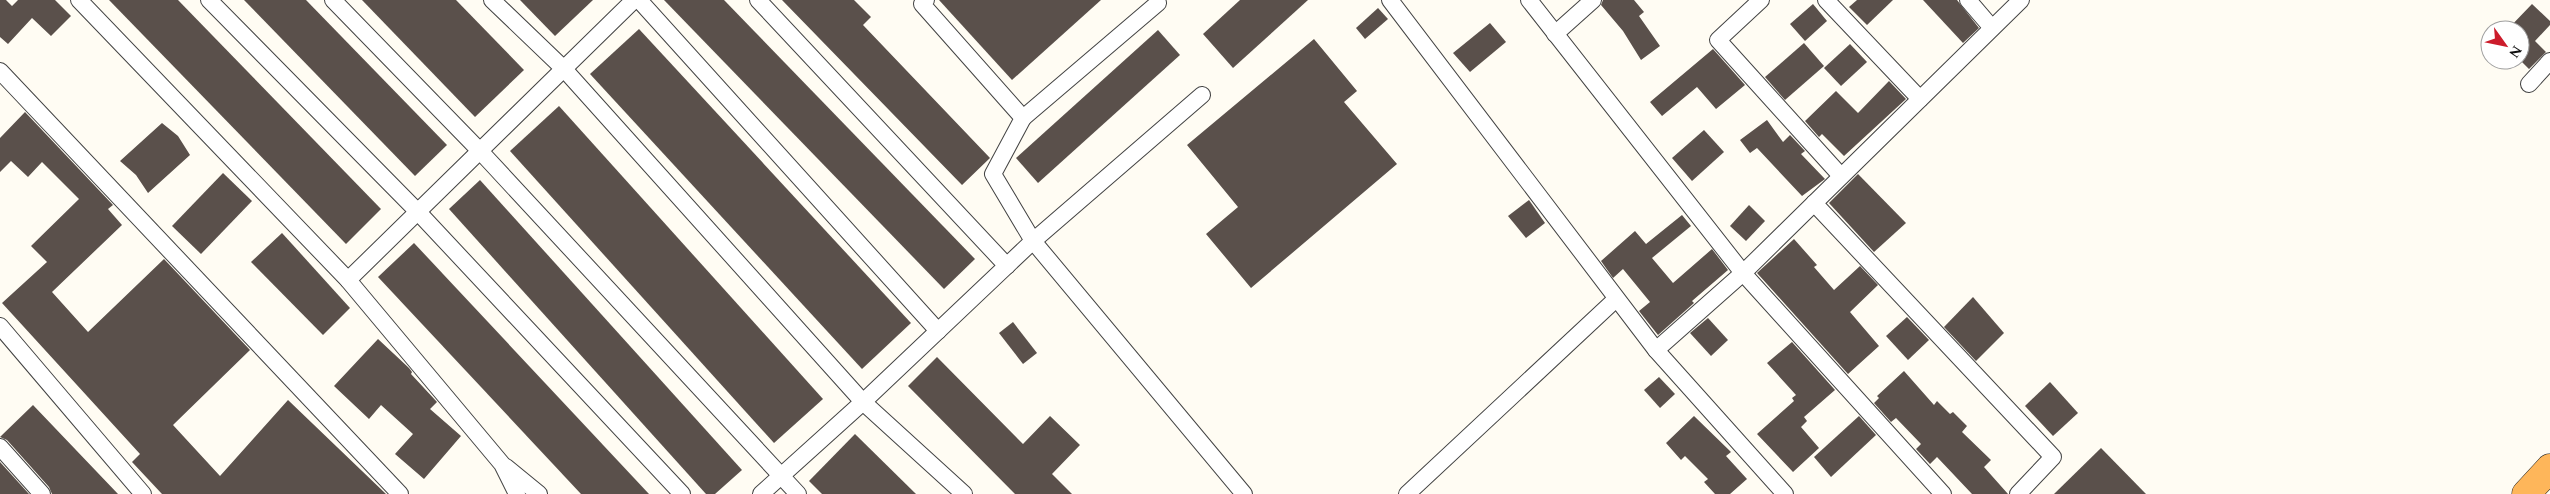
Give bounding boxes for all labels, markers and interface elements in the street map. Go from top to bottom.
north arrow [2480,20,2530,70]
text: N [2504,41,2527,62]

